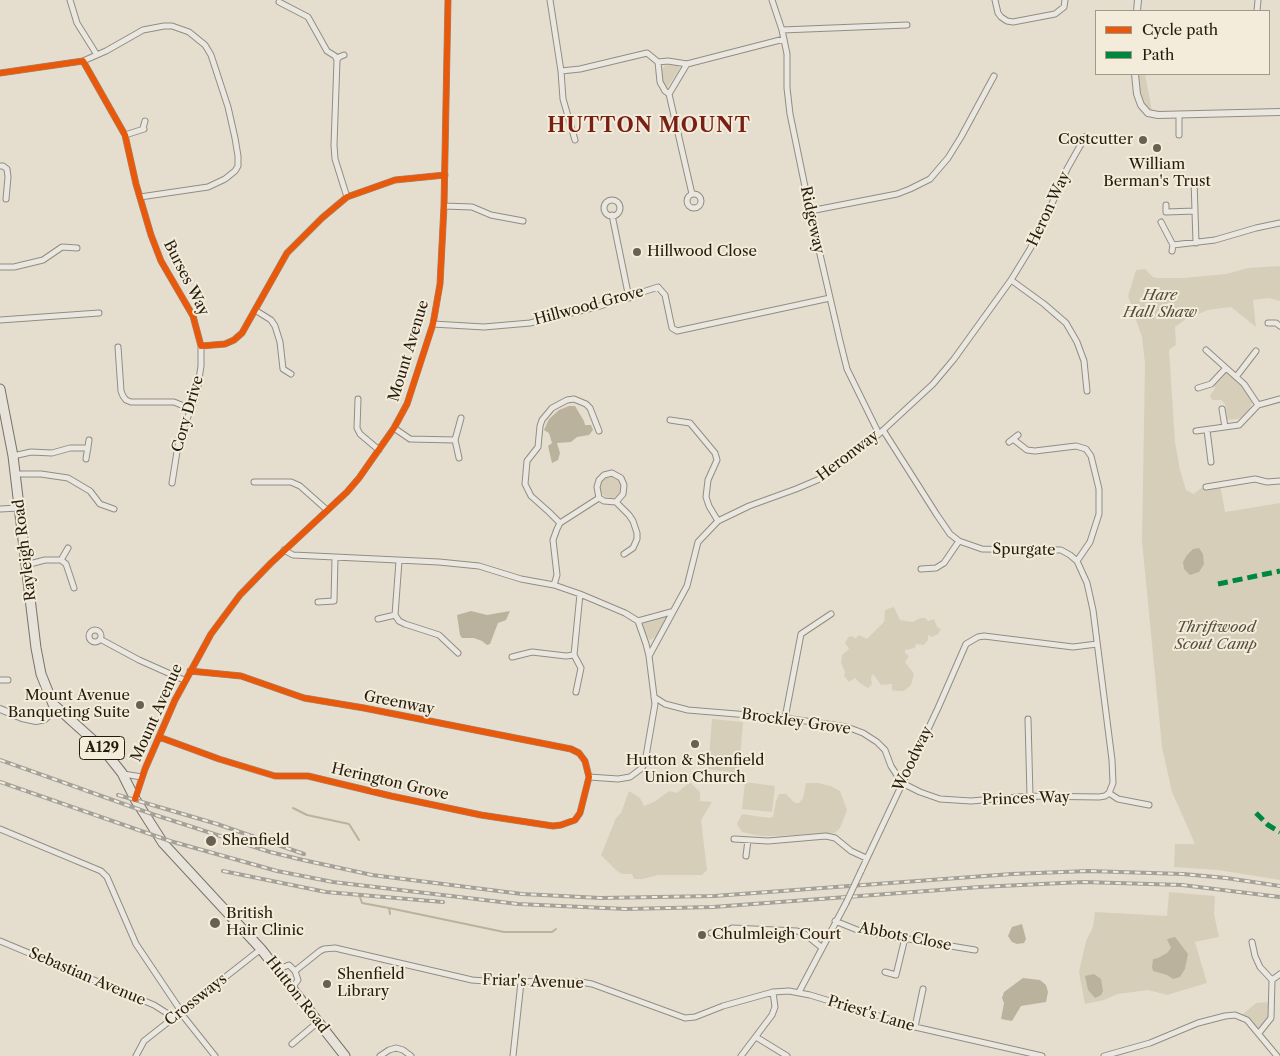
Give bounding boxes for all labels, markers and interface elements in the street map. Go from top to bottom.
legend [1095,10,1270,75]
text: Cycle path [1142,20,1218,39]
text: Path [1142,45,1174,64]
district label: HUTTON MOUNT [546,114,752,138]
place label: Costcutter [1058,131,1133,149]
marker: Costcutter [1137,134,1149,146]
marker: William Berman's Trust [1151,142,1163,154]
place label: William Berman's Trust [1103,156,1211,191]
street label: Heron Way [1024,169,1074,249]
street label: Ridgeway [796,185,828,255]
street label: Burses Way [159,237,213,319]
place label: Hillwood Close [647,243,757,261]
marker: Hillwood Close [631,246,643,258]
street label: Hillwood Grove [532,283,646,329]
park label: Hare Hall Shaw [1123,287,1197,322]
street label: Mount Avenue [385,298,433,404]
street label: Cory Drive [169,374,207,454]
street label: Heronway [813,427,883,485]
street label: Rayleigh Road [10,498,40,602]
street label: Spurgate [992,540,1056,560]
park label: Thriftwood Scout Camp [1175,619,1257,654]
street label: Mount Avenue [127,661,187,765]
place label: Mount Avenue Banqueting Suite [8,687,130,722]
street label: Greenway [362,687,436,719]
marker: Mount Avenue Banqueting Suite [134,699,146,711]
street label: Brockley Grove [740,705,852,739]
street label: Woodway [889,723,937,795]
road number: A129 [80,736,124,760]
marker: Hutton & Shenfield Union Church [689,738,701,750]
place label: Hutton & Shenfield Union Church [626,752,764,787]
street label: Herington Grove [329,760,451,804]
street label: Princes Way [982,788,1070,810]
place label: Shenfield [222,832,290,850]
marker: Shenfield [204,834,218,848]
place label: British Hair Clinic [226,905,304,940]
marker: British Hair Clinic [208,916,222,930]
street label: Abbots Close [857,919,953,955]
place label: Chulmleigh Court [712,926,841,944]
marker: Chulmleigh Court [696,929,708,941]
street label: Sebastian Avenue [26,944,148,1010]
street label: Hutton Road [262,953,332,1037]
place label: Shenfield Library [337,966,405,1001]
street label: Crossways [161,970,231,1030]
street label: Friar's Avenue [482,971,584,993]
marker: Shenfield Library [321,978,333,990]
street label: Priest's Lane [825,992,917,1036]

